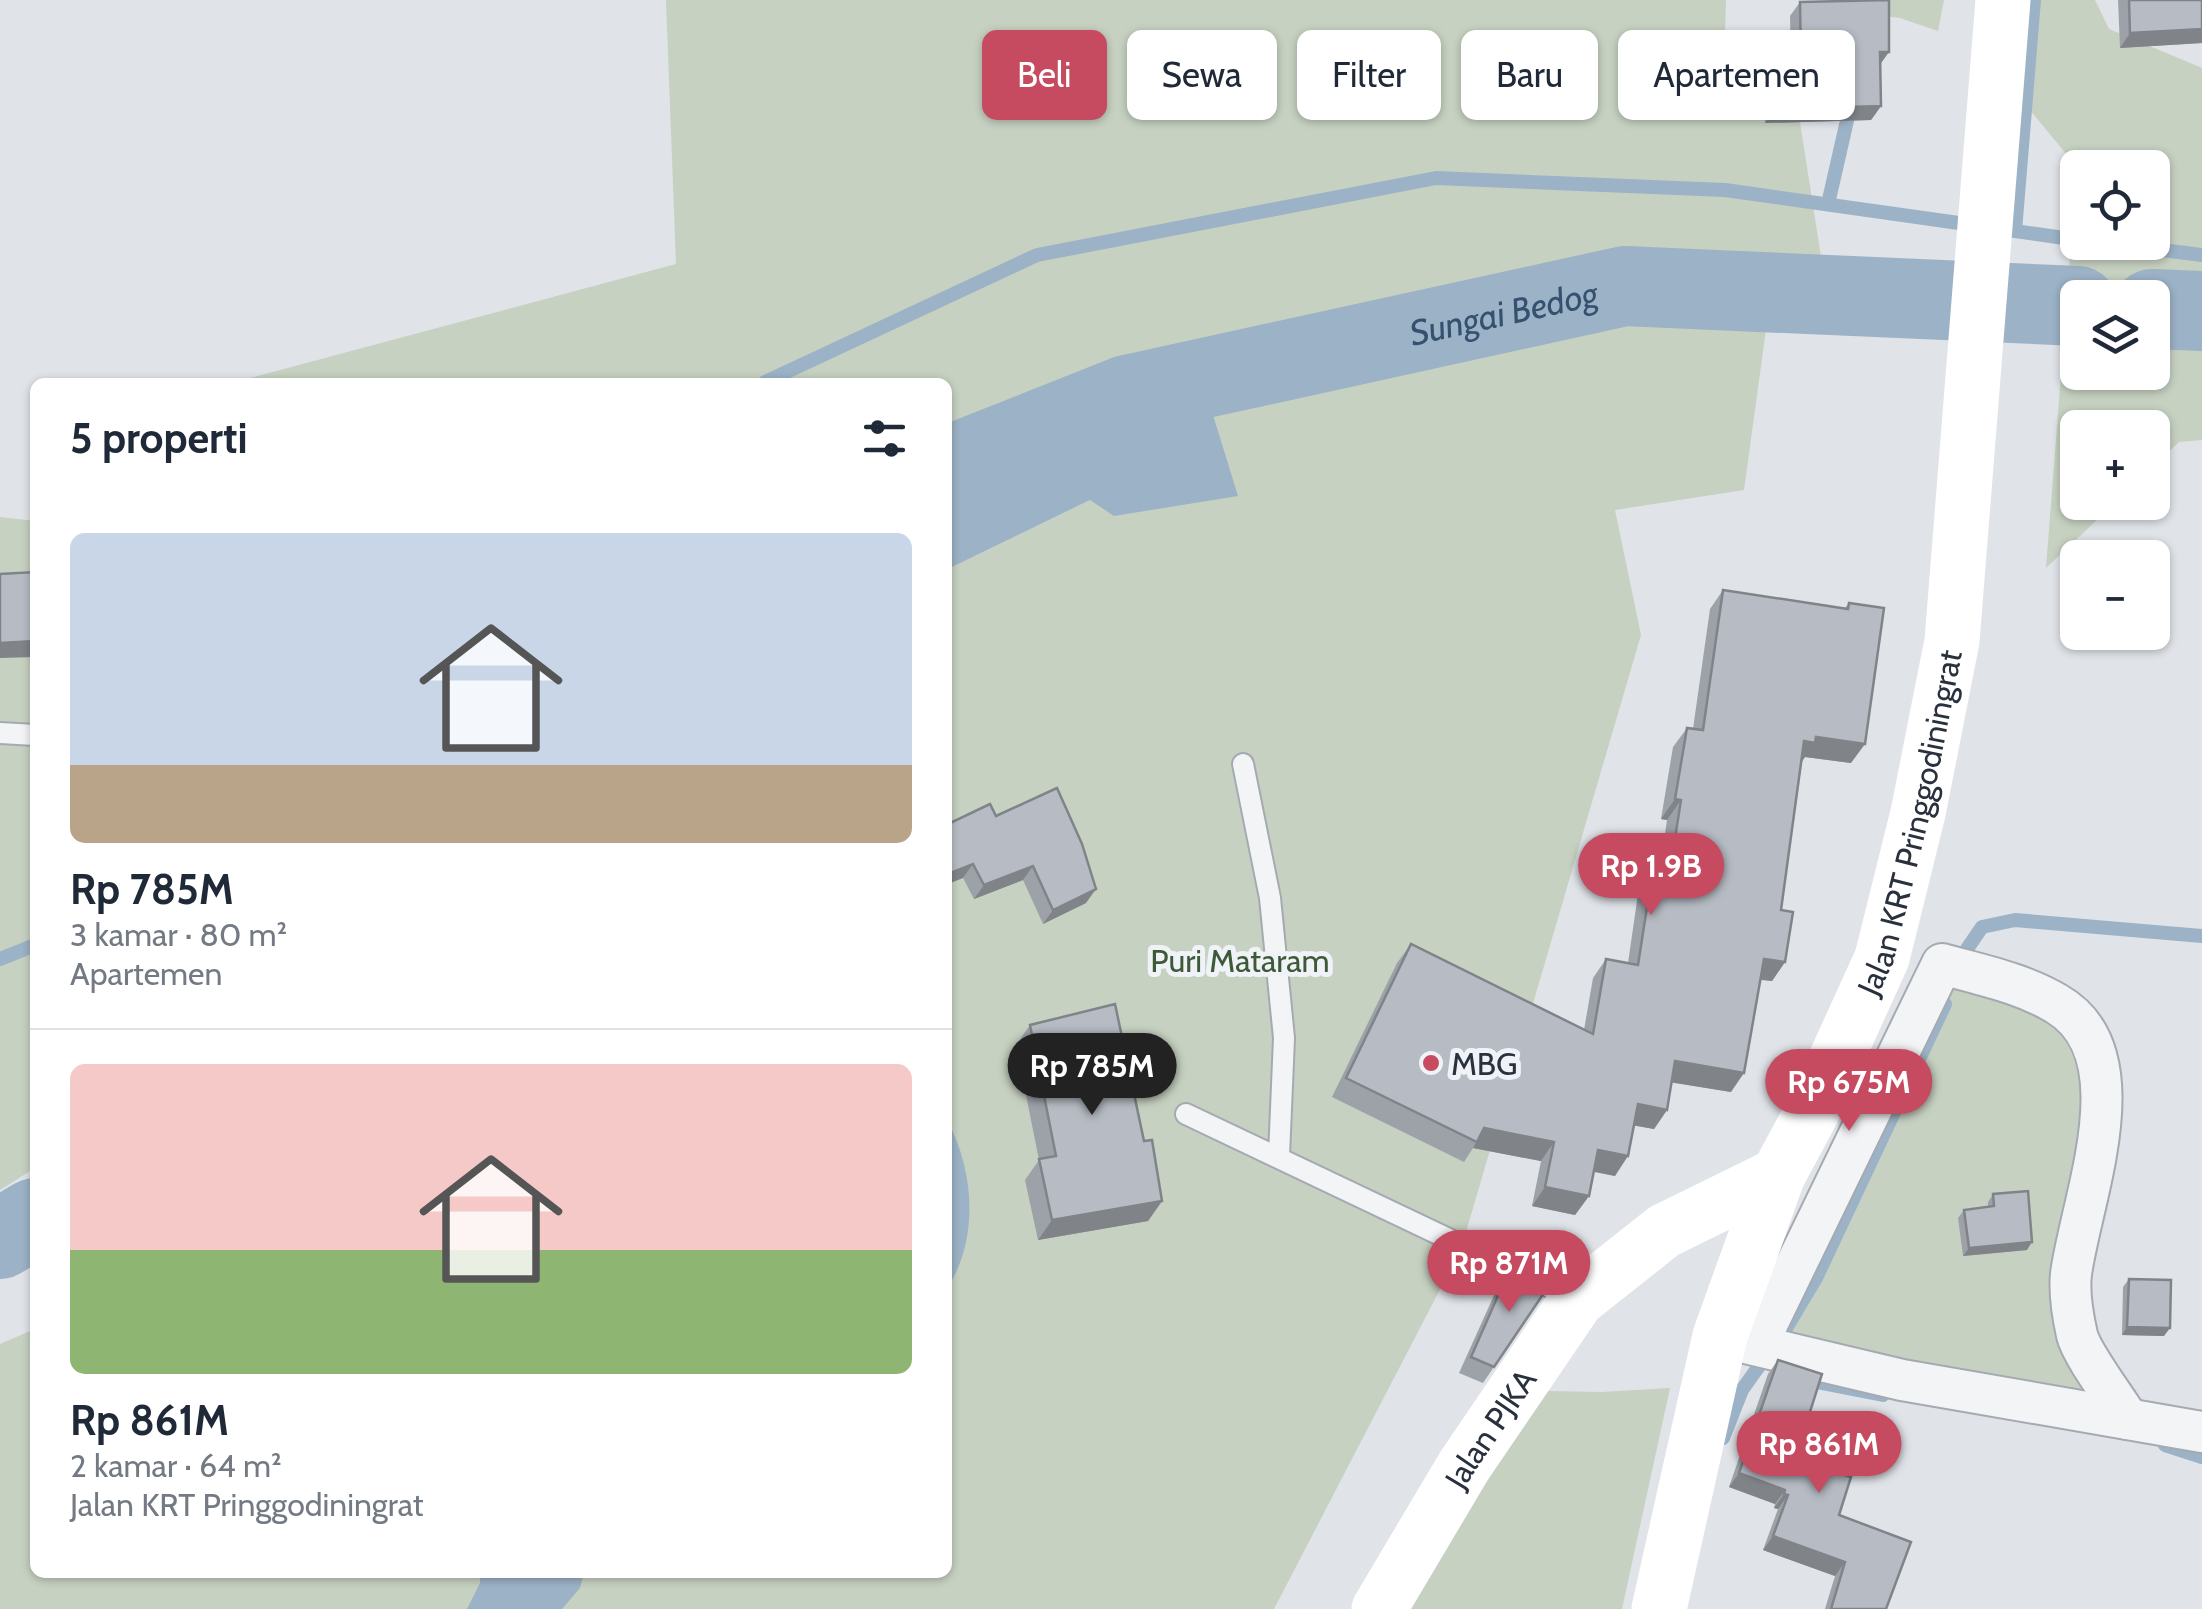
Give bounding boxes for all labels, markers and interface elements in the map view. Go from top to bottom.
chip: Beli [982,30,1107,120]
chip: Sewa [1127,30,1277,120]
chip: Filter [1297,30,1441,120]
chip: Baru [1461,30,1598,120]
chip: Apartemen [1618,30,1855,120]
map controls [2060,150,2170,650]
button: locate [2060,150,2170,260]
water label: Sungai Bedog [1405,271,1603,354]
button: layers [2060,280,2170,390]
button: + [2060,410,2170,520]
icon: filters [857,411,912,466]
text: 5 properti [70,412,248,464]
button: − [2060,540,2170,650]
icon: home [401,598,581,778]
street label: Jalan KRT Pringgodiningrat [1848,646,1969,1002]
pin: Rp 1.9B [1559,833,1743,918]
text: Rp 1.9B [1600,846,1702,885]
text: Rp 785M [70,863,234,915]
text: 3 kamar · 80 m² [70,915,287,954]
park label: Puri Mataram [1150,941,1330,980]
text: Apartemen [70,954,222,993]
pin: Rp 785M [1000,1033,1184,1118]
place label: MBG [1451,1044,1517,1083]
text: Rp 785M [1030,1046,1154,1085]
pin: Rp 675M [1757,1049,1941,1134]
marker: MBG [1420,1052,1442,1074]
text: Rp 675M [1787,1062,1911,1101]
icon: home [401,1129,581,1309]
pin: Rp 871M [1417,1230,1601,1315]
text: Rp 871M [1449,1243,1569,1282]
street label: Jalan PJKA [1435,1361,1544,1496]
text: Rp 861M [70,1394,229,1446]
pin: Rp 861M [1727,1411,1911,1496]
text: Rp 861M [1758,1424,1880,1463]
text: 2 kamar · 64 m² [70,1446,282,1485]
text: Jalan KRT Pringgodiningrat [70,1485,424,1524]

